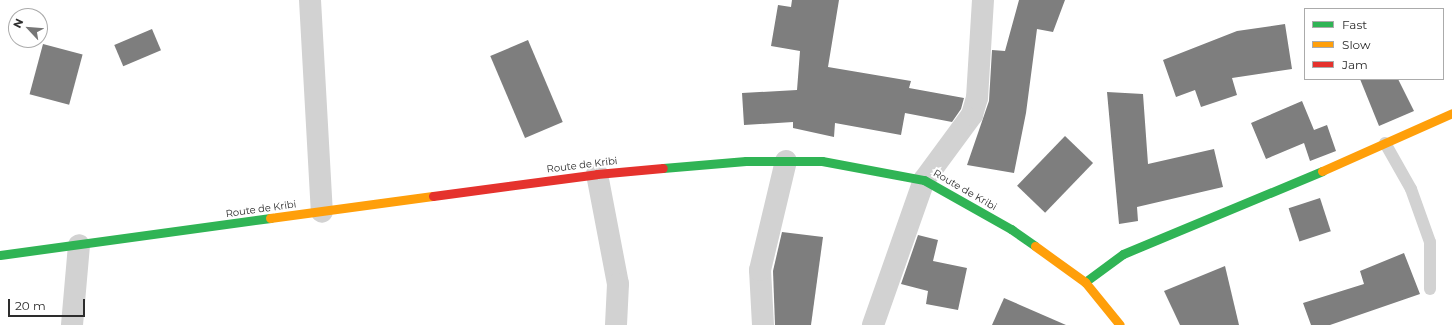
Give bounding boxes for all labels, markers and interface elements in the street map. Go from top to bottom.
north arrow [8,8,48,48]
legend [1304,8,1444,80]
text: N [10,16,26,30]
text: Fast [1342,17,1367,32]
text: Slow [1342,37,1371,52]
text: Jam [1342,57,1368,72]
street label: Route de Kribi [546,155,618,175]
street label: Route de Kribi [931,167,999,213]
street label: Route de Kribi [225,198,297,220]
scale bar [10,291,87,317]
text: 20 m [15,298,46,313]

